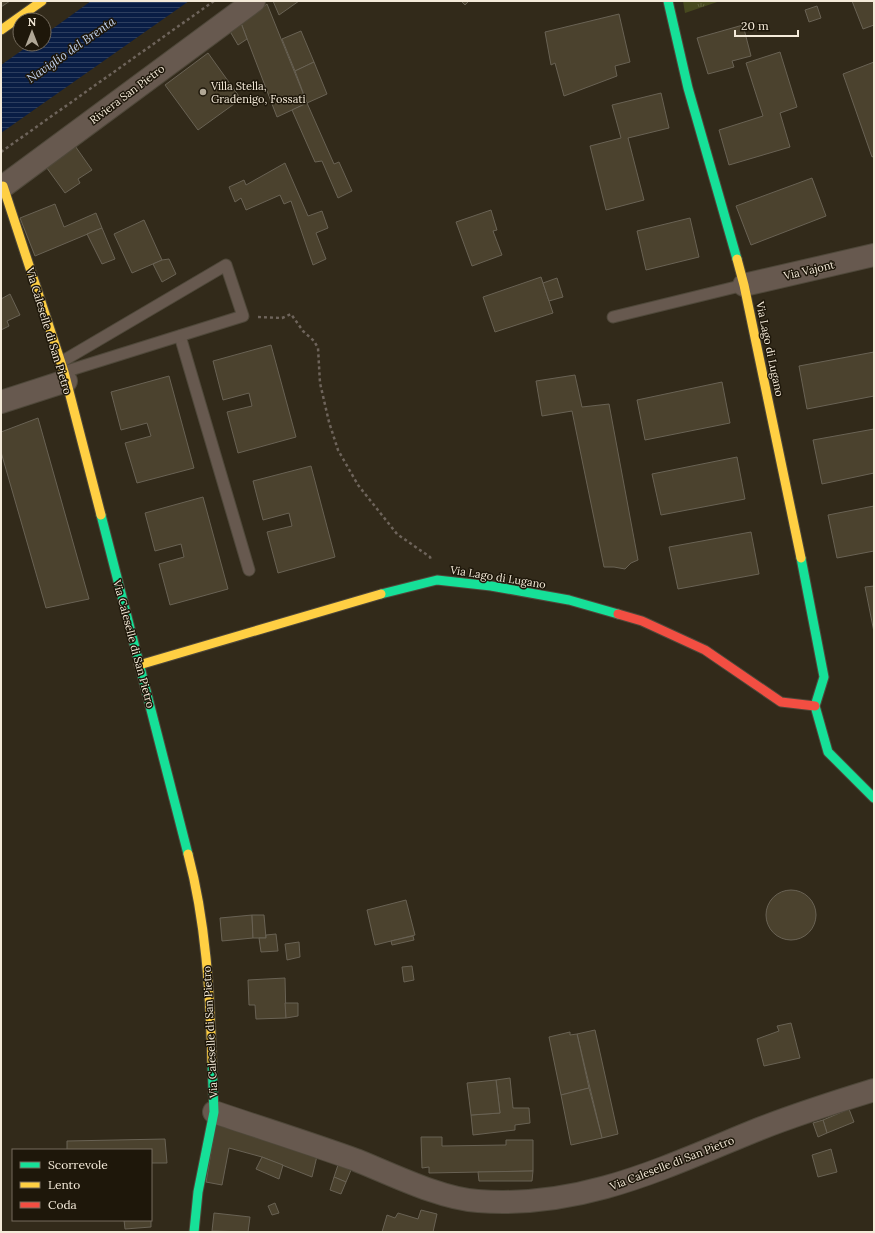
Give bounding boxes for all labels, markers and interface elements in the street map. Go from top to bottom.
north arrow [12,12,52,52]
scale bar [735,12,798,38]
water label: Naviglio del Brenta [24,14,118,86]
text: 20 m [741,18,769,33]
street label: Riviera San Pietro [87,61,167,127]
place label: Villa Stella, Gradenigo, Fossati [210,79,306,106]
marker: Villa Stella, Gradenigo, Fossati [198,87,208,97]
street label: Via Vajont [781,257,836,283]
street label: Via Caleselle di San Pietro [23,265,75,396]
street label: Via Lago di Lugano [753,299,787,398]
street label: Via Lago di Lugano [448,562,547,591]
street label: Via Caleselle di San Pietro [110,577,158,710]
street label: Via Caleselle di San Pietro [200,966,220,1099]
street label: Via Caleselle di San Pietro [607,1133,736,1194]
legend [12,1149,152,1221]
text: Scorrevole [48,1157,108,1172]
text: Lento [48,1177,80,1192]
text: Coda [48,1197,77,1212]

